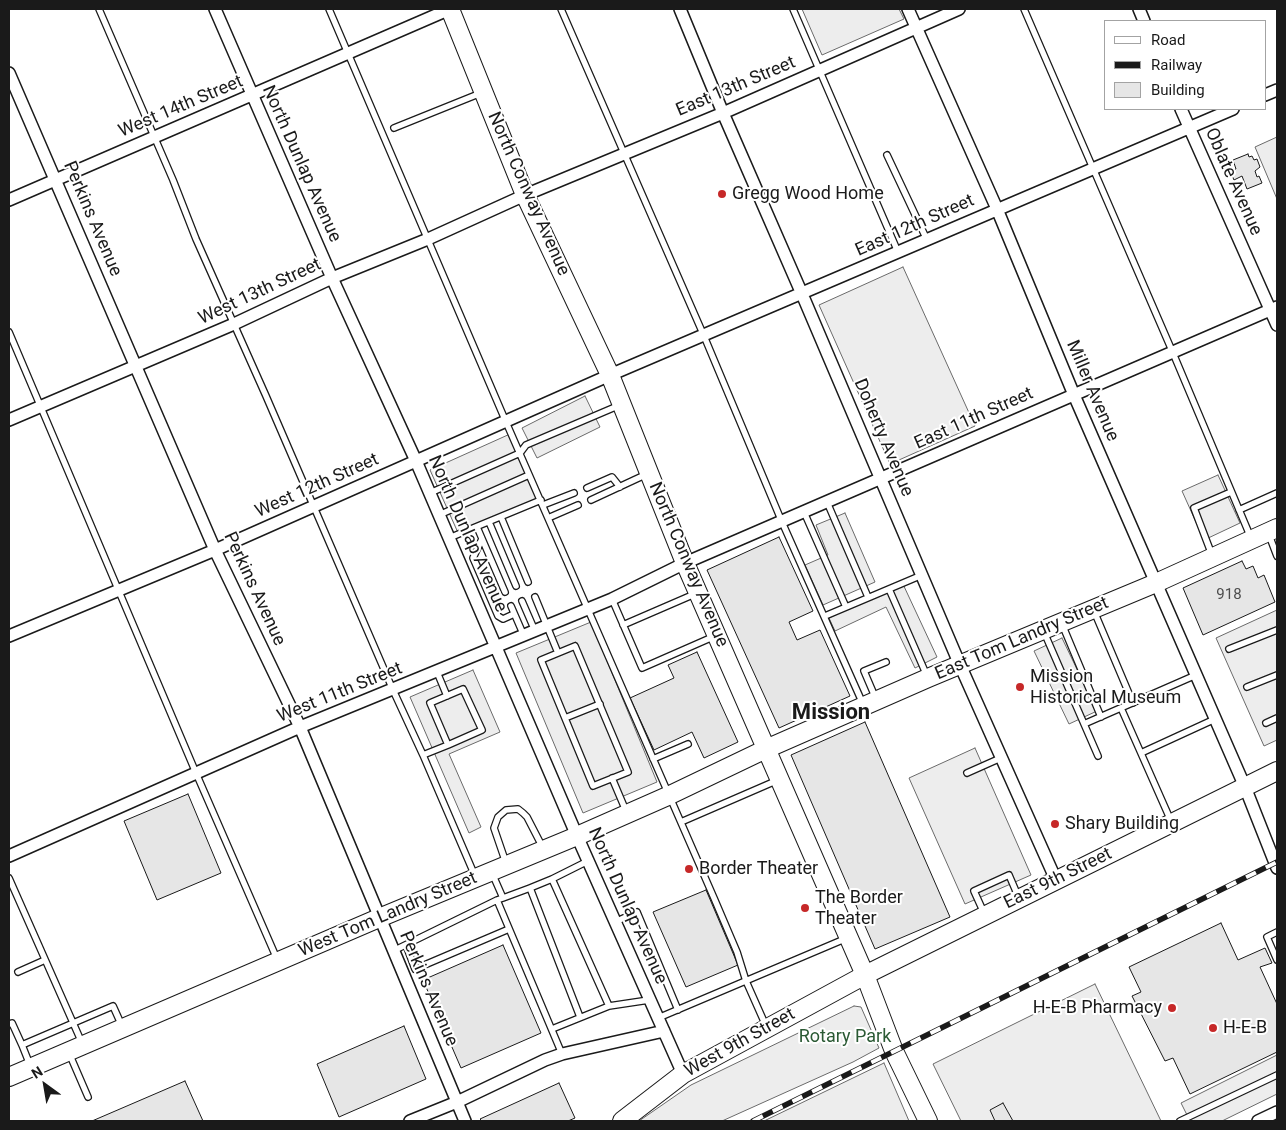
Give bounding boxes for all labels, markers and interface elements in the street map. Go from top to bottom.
legend [1104,20,1266,110]
text: Road [1151,31,1185,49]
street label: East 13th Street [673,52,799,122]
text: Railway [1151,56,1202,74]
street label: West 14th Street [116,71,246,143]
text: Building [1151,81,1205,99]
street label: North Dunlap Avenue [257,82,345,246]
street label: North Conway Avenue [482,109,574,279]
street label: Oblate Avenue [1200,125,1266,239]
street label: Perkins Avenue [58,158,126,280]
place label: Gregg Wood Home [732,183,884,205]
marker: Gregg Wood Home [716,188,728,200]
street label: East 12th Street [852,190,978,262]
street label: West 13th Street [195,254,325,330]
street label: Miller Avenue [1061,337,1123,445]
street label: Doherty Avenue [848,376,918,500]
street label: East 11th Street [911,383,1037,455]
street label: West 12th Street [252,449,382,523]
street label: North Dunlap Avenue [423,452,511,616]
street label: North Conway Avenue [644,479,732,651]
street label: Perkins Avenue [218,529,290,649]
house number: 918 [1216,586,1242,604]
street label: East Tom Landry Street [932,593,1112,685]
street label: West 11th Street [274,658,406,728]
place label: Mission Historical Museum [1030,666,1181,709]
marker: Mission Historical Museum [1014,681,1026,693]
district label: Mission [792,700,870,726]
place label: Shary Building [1065,813,1179,835]
marker: Shary Building [1049,818,1061,830]
street label: North Dunlap Avenue [583,824,671,988]
street label: East 9th Street [1000,844,1116,914]
place label: Border Theater [699,858,818,880]
marker: Border Theater [683,863,695,875]
street label: West Tom Landry Street [296,868,480,962]
place label: The Border Theater [815,887,903,930]
marker: The Border Theater [799,902,811,914]
street label: Perkins Avenue [394,928,462,1050]
place label: H-E-B Pharmacy [1033,997,1162,1019]
marker: H-E-B Pharmacy [1166,1002,1178,1014]
street label: West 9th Street [681,1004,799,1082]
place label: H-E-B [1223,1017,1267,1039]
marker: H-E-B [1207,1022,1219,1034]
park label: Rotary Park [799,1026,891,1048]
north arrow [20,1060,70,1110]
text: N [29,1063,45,1082]

